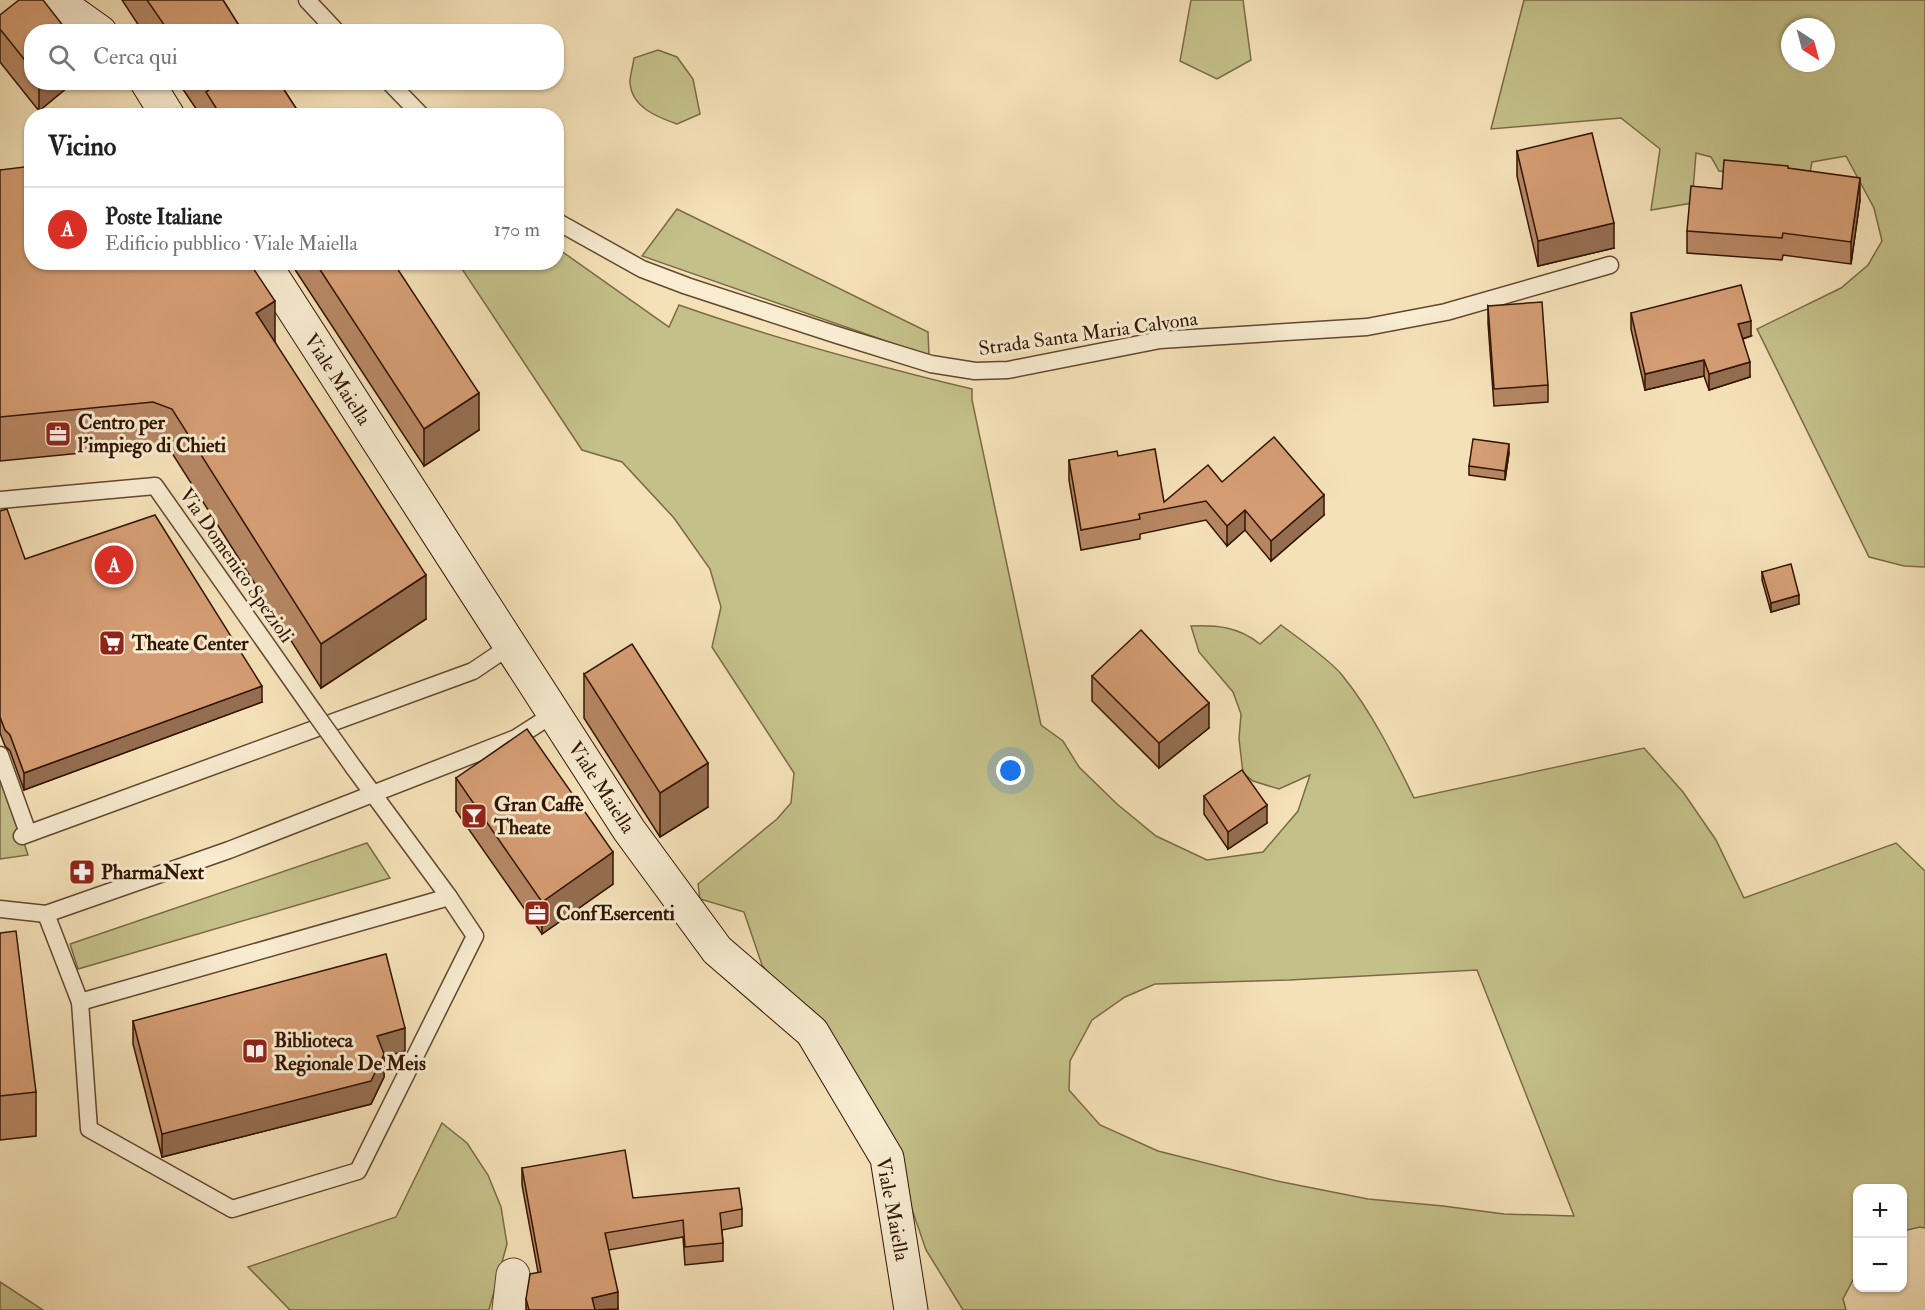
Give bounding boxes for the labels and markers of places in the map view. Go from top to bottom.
place label: Centro per l'impiego di Chieti [77,410,227,459]
office icon: Centro per l'impiego di Chieti [43,419,73,449]
pin: A [94,542,134,588]
supermarket icon: Theate Center [97,628,127,658]
place label: Theate Center [131,631,249,656]
place label: Gran Caffè Theate [493,792,584,840]
bar icon: Gran Caffè Theate [459,801,489,831]
pharmacy icon: PharmaNext [67,857,97,887]
place label: PharmaNext [101,860,204,885]
office icon: ConfEsercenti [522,898,552,928]
place label: ConfEsercenti [556,901,675,926]
place label: Biblioteca Regionale De Meis [274,1028,426,1077]
library icon: Biblioteca Regionale De Meis [240,1036,270,1066]

